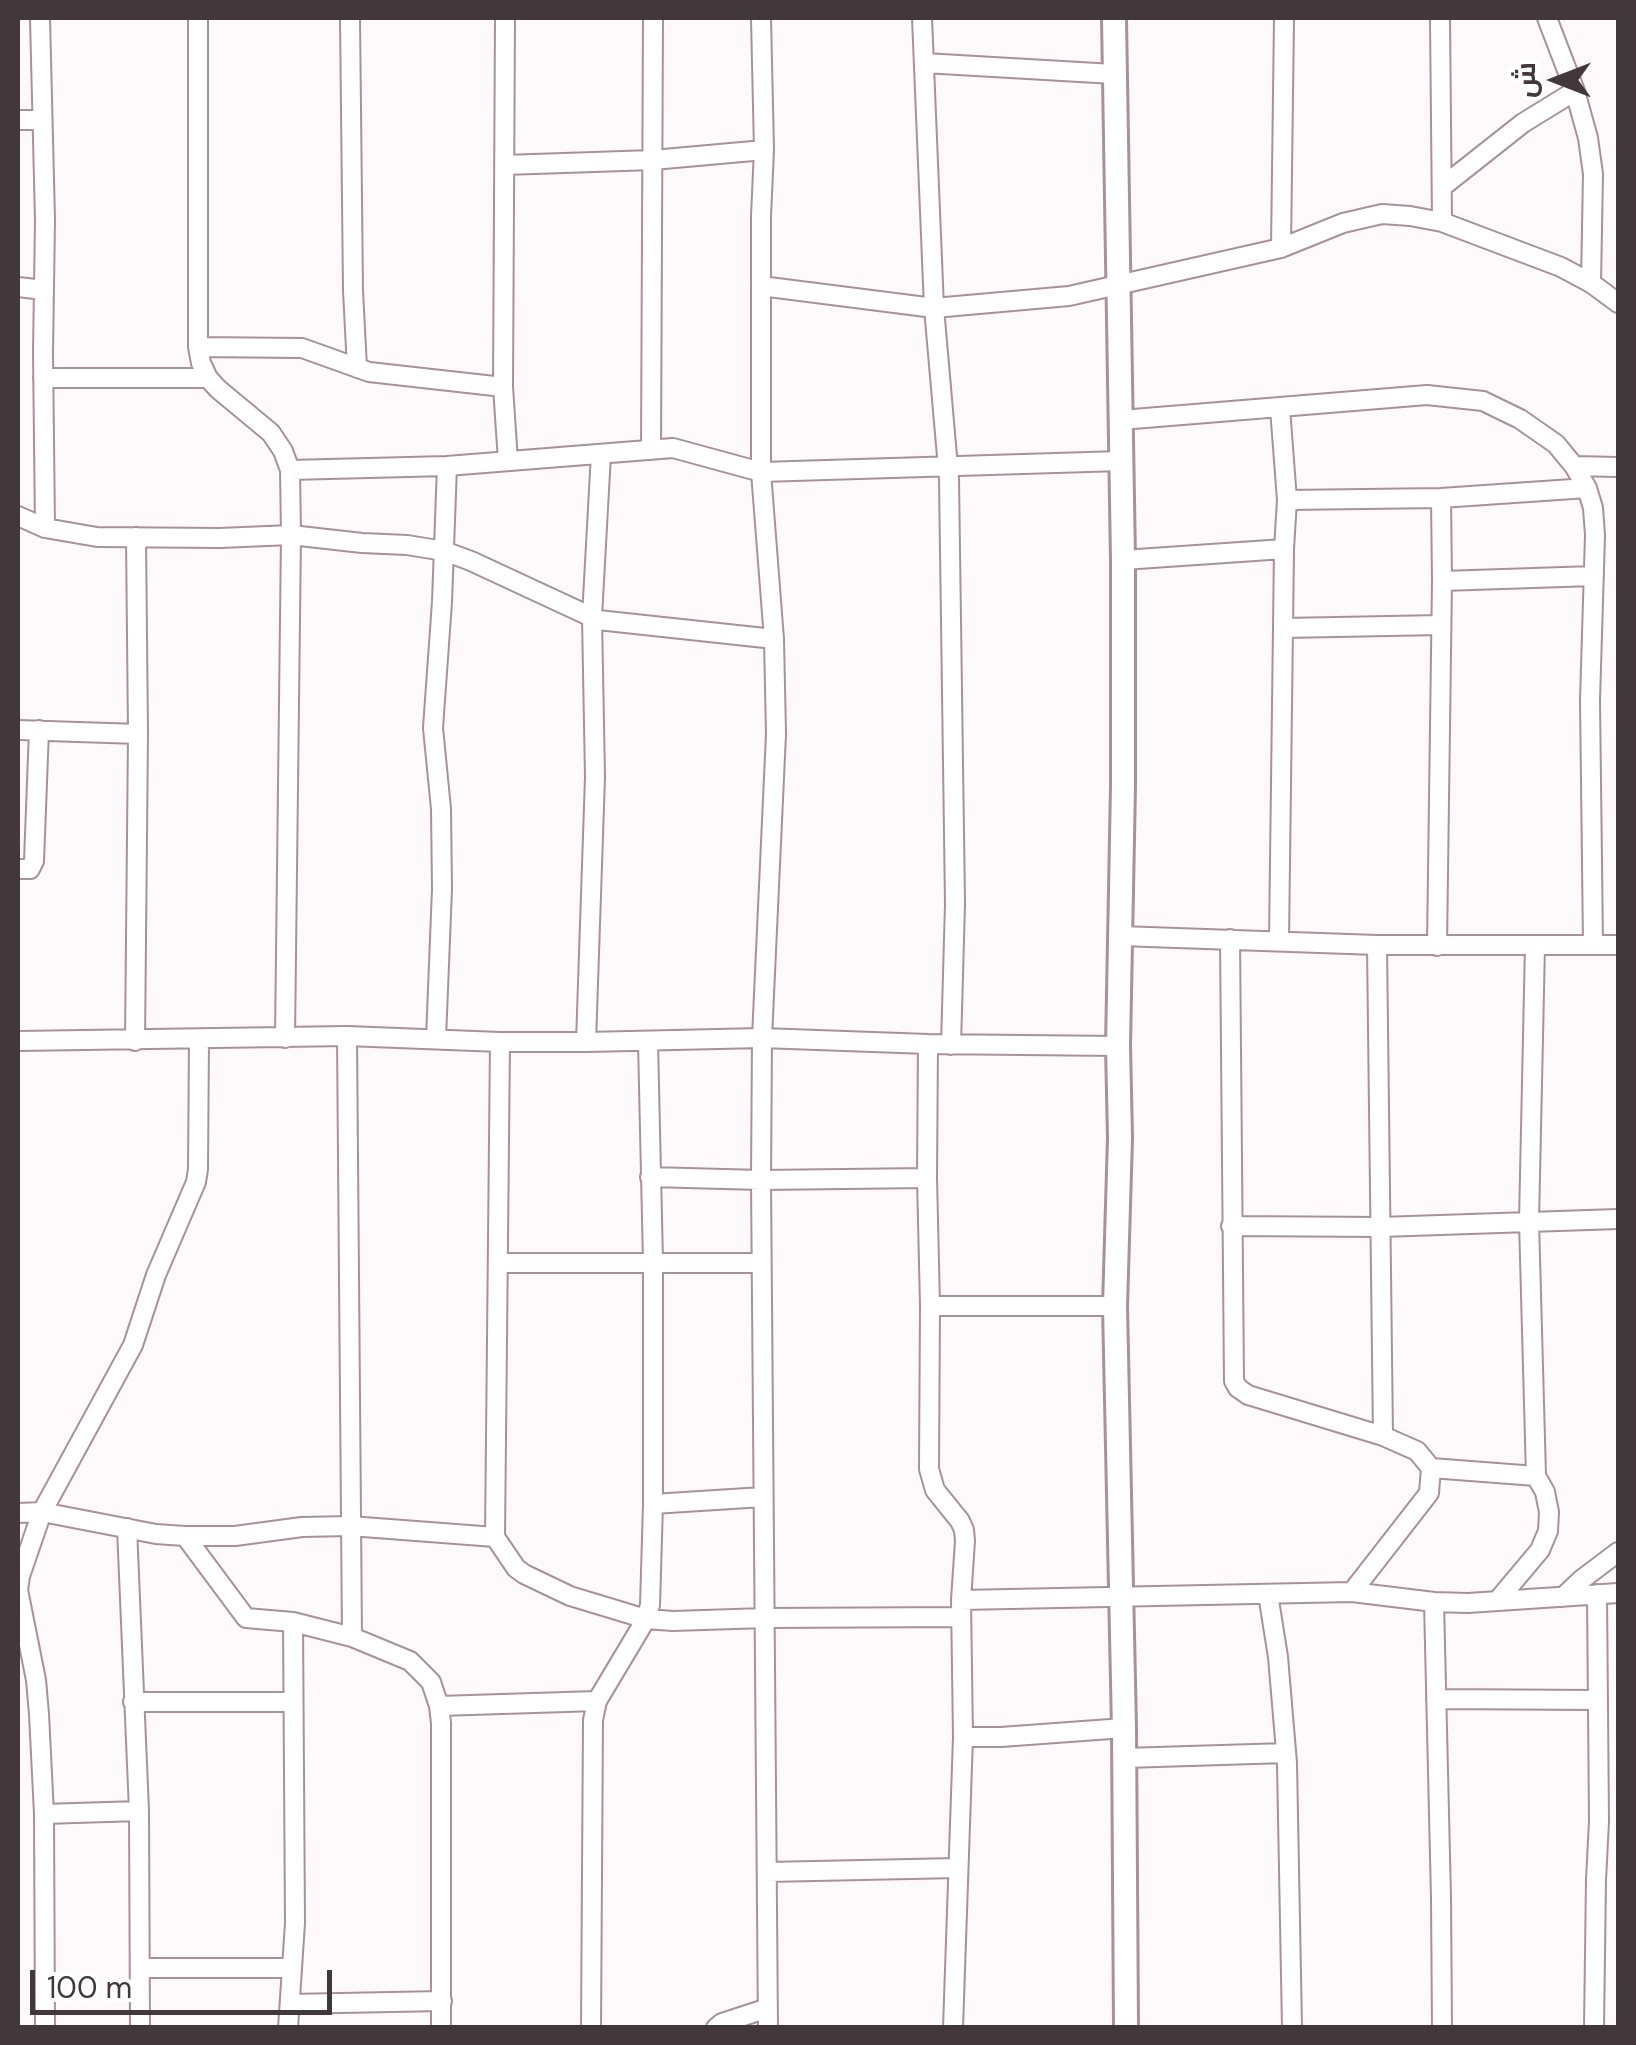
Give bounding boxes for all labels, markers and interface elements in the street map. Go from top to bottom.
north arrow [1506,30,1606,130]
text: ش [1507,62,1544,98]
scale bar [35,1950,338,2012]
text: 100 m [47,1968,132,2007]

